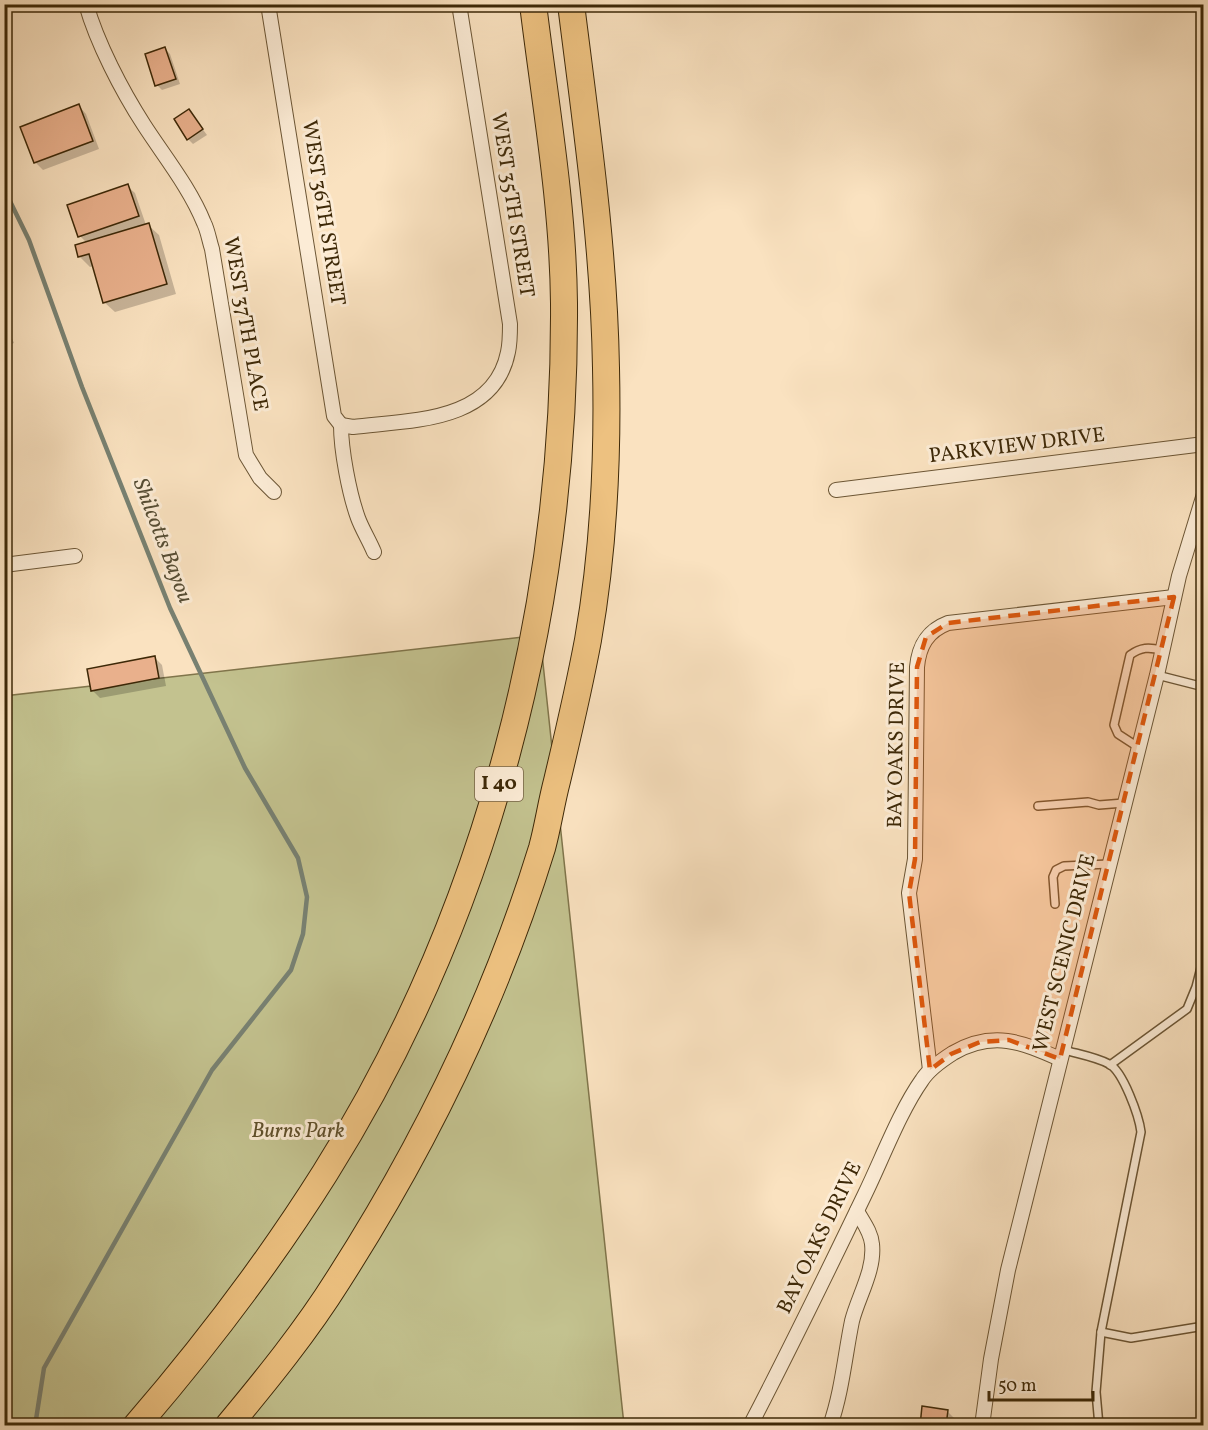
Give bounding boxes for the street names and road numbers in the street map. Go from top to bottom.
street label: WEST 35TH STREET [483,110,541,300]
street label: WEST 36TH STREET [294,118,352,308]
street label: WEST 37TH PLACE [215,234,275,414]
street label: PARKVIEW DRIVE [927,421,1107,471]
street label: BAY OAKS DRIVE [881,662,913,828]
road number: I 40 [475,767,523,801]
street label: WEST SCENIC DRIVE [1026,851,1104,1055]
street label: BAY OAKS DRIVE [771,1157,869,1319]

